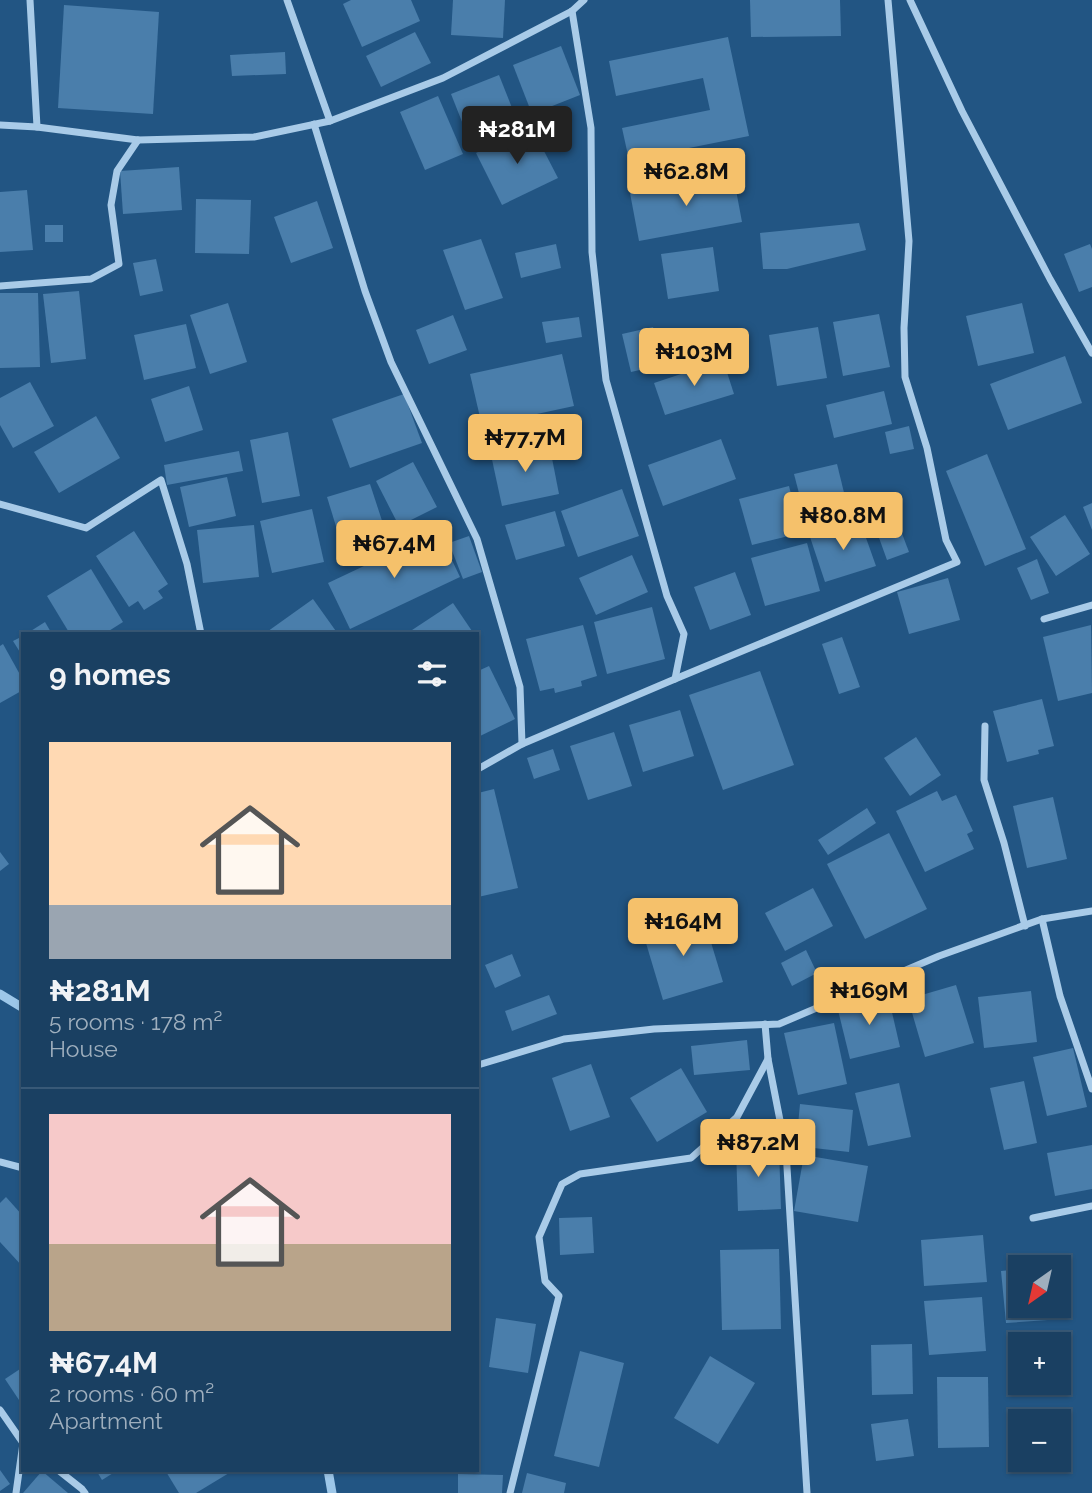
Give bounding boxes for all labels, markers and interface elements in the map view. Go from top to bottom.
pin: ₦281M [468,106,566,166]
text: ₦281M [478,115,556,142]
pin: ₦62.8M [629,148,743,208]
text: ₦62.8M [643,157,729,184]
pin: ₦103M [645,328,743,388]
text: ₦103M [655,337,733,364]
pin: ₦77.7M [468,414,582,474]
text: ₦77.7M [484,423,566,450]
pin: ₦80.8M [786,492,900,552]
text: ₦80.8M [800,501,886,528]
pin: ₦67.4M [337,520,451,580]
text: ₦67.4M [352,529,436,556]
icon: filters [413,655,451,693]
text: 9 homes [49,657,171,692]
icon: home [187,787,313,913]
pin: ₦164M [634,898,732,958]
text: ₦164M [644,907,722,934]
pin: ₦169M [820,968,918,1027]
text: ₦281M [49,973,151,1008]
text: ₦169M [830,976,908,1003]
text: 5 rooms · 178 m² [49,1008,222,1035]
text: House [49,1035,118,1062]
pin: ₦87.2M [701,1120,815,1179]
text: ₦87.2M [716,1128,800,1155]
icon: home [187,1159,313,1285]
north arrow [1008,1255,1071,1318]
map controls [1008,1255,1071,1472]
button: + [1008,1332,1071,1395]
text: ₦67.4M [49,1345,158,1380]
text: 2 rooms · 60 m² [49,1380,214,1407]
text: Apartment [49,1407,163,1434]
button: − [1008,1409,1071,1472]

